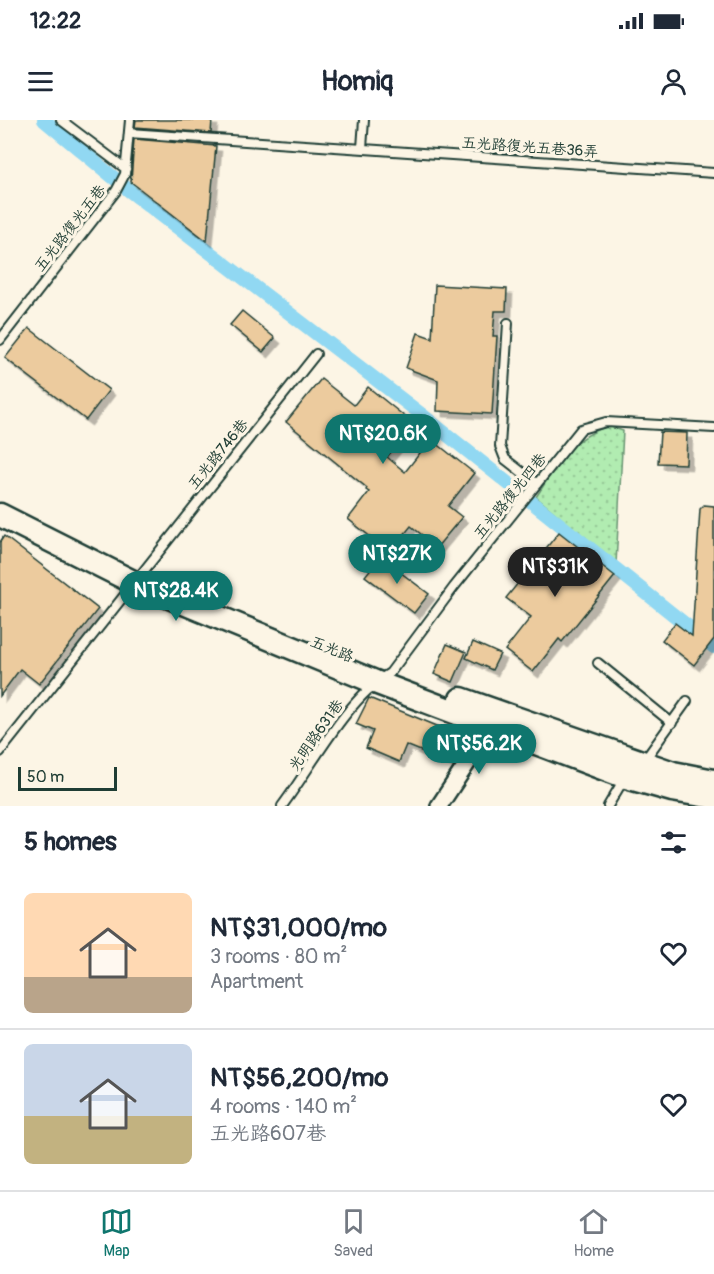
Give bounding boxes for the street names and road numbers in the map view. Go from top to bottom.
street label: 五光路復光五巷36弄 [461,133,599,162]
street label: 五光路復光五巷 [31,181,110,276]
street label: 五光路746巷 [184,415,253,493]
street label: 五光路復光四巷 [470,450,551,543]
street label: 五光路 [307,632,356,667]
street label: 光明路631巷 [285,696,348,775]

